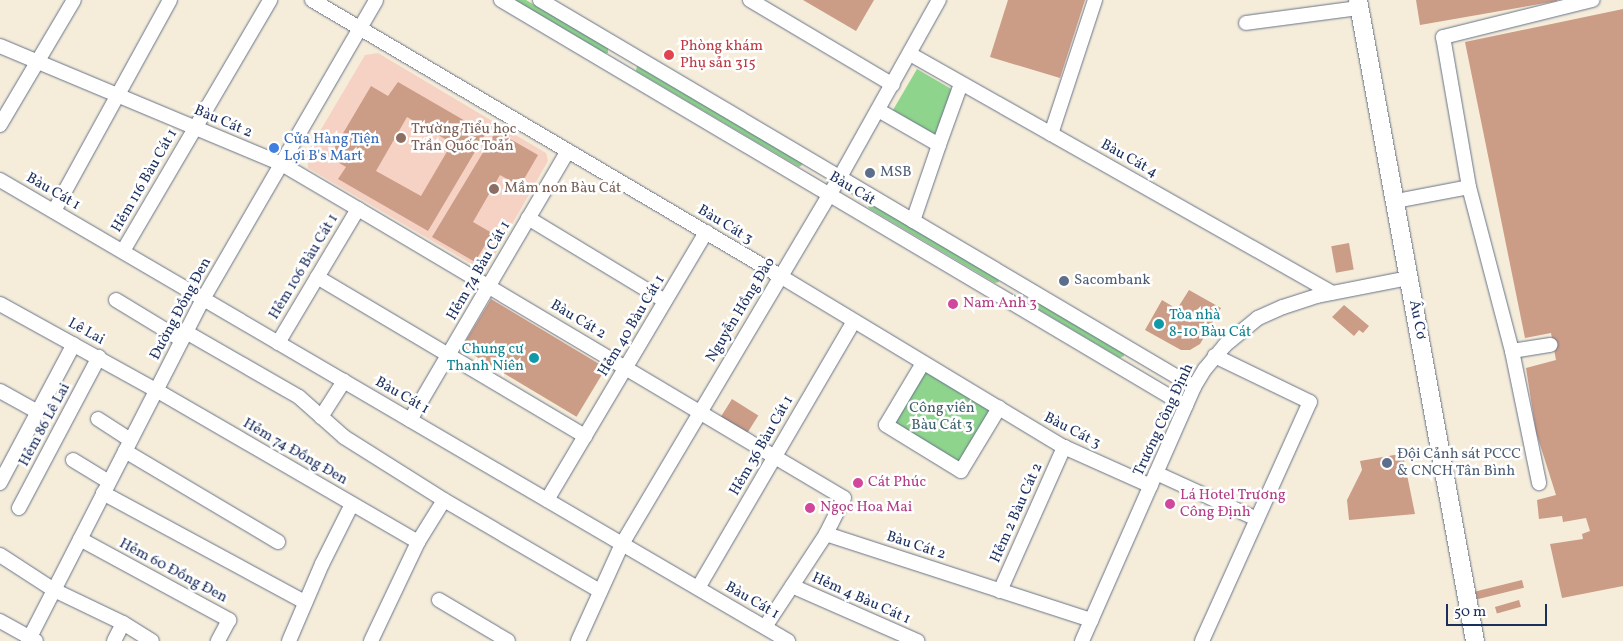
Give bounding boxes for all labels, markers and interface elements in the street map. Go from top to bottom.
place label: Phòng khám Phụ sản 315 [680,37,763,72]
marker: Phòng khám Phụ sản 315 [662,48,676,62]
street label: Bàu Cát 2 [191,102,255,142]
place label: Trường Tiểu học Trần Quốc Toản [411,120,517,155]
street label: Hẻm 116 Bàu Cát 1 [108,126,182,236]
place label: Cửa Hàng Tiện Lợi B's Mart [284,130,380,165]
marker: Trường Tiểu học Trần Quốc Toản [395,132,407,144]
street label: Bàu Cát 4 [1097,136,1161,182]
marker: Cửa Hàng Tiện Lợi B's Mart [268,142,280,154]
place label: MSB [880,164,912,182]
marker: MSB [864,167,876,179]
street label: Bàu Cát [826,168,878,210]
street label: Bàu Cát 1 [23,169,83,215]
place label: Mầm non Bàu Cát [504,180,621,198]
marker: Mầm non Bàu Cát [488,183,500,195]
street label: Bàu Cát 3 [694,202,756,248]
street label: Hẻm 106 Bàu Cát 1 [265,211,343,323]
street label: Hẻm 74 Bàu Cát 1 [443,218,515,324]
street label: Nguyễn Hồng Đào [703,254,779,366]
street label: Đường Đồng Đen [146,255,216,363]
street label: Hẻm 40 Bàu Cát 1 [595,272,669,380]
place label: Sacombank [1074,272,1151,290]
marker: Sacombank [1058,275,1070,287]
place label: Nam Anh 3 [963,295,1037,313]
street label: Bàu Cát 2 [547,296,609,344]
marker: Nam Anh 3 [947,298,959,310]
street label: Âu Cơ [1404,299,1430,341]
place label: Tòa nhà 8-10 Bàu Cát [1169,306,1251,341]
street label: Lê Lai [65,315,107,349]
marker: Tòa nhà 8-10 Bàu Cát [1153,318,1165,330]
place label: Chung cư Thanh Niên [447,340,524,375]
marker: Chung cư Thanh Niên [528,352,540,364]
street label: Trương Công Định [1130,361,1198,479]
street label: Bàu Cát 1 [372,373,432,419]
street label: Hẻm 86 Lê Lai [16,380,74,470]
street label: Hẻm 36 Bàu Cát 1 [726,393,798,499]
park label: Công viên Bàu Cát 3 [909,399,975,434]
street label: Bàu Cát 3 [1041,409,1103,453]
street label: Hẻm 74 Đồng Đen [239,415,351,489]
place label: Đội Cảnh sát PCCC & CNCH Tân Bình [1397,445,1521,480]
marker: Đội Cảnh sát PCCC & CNCH Tân Bình [1381,457,1393,469]
street label: Hẻm 2 Bàu Cát 2 [987,460,1047,566]
place label: Cát Phúc [868,474,926,492]
marker: Cát Phúc [852,477,864,489]
place label: Lá Hotel Trương Công Định [1180,486,1286,521]
marker: Lá Hotel Trương Công Định [1164,498,1176,510]
place label: Ngọc Hoa Mai [820,499,912,517]
marker: Ngọc Hoa Mai [804,502,816,514]
street label: Bàu Cát 2 [884,528,948,564]
street label: Hẻm 60 Đồng Đen [116,535,230,607]
street label: Hẻm 4 Bàu Cát 1 [809,569,913,629]
street label: Bàu Cát 1 [722,578,782,624]
scale bar [1448,594,1549,626]
text: 50 m [1454,602,1486,623]

